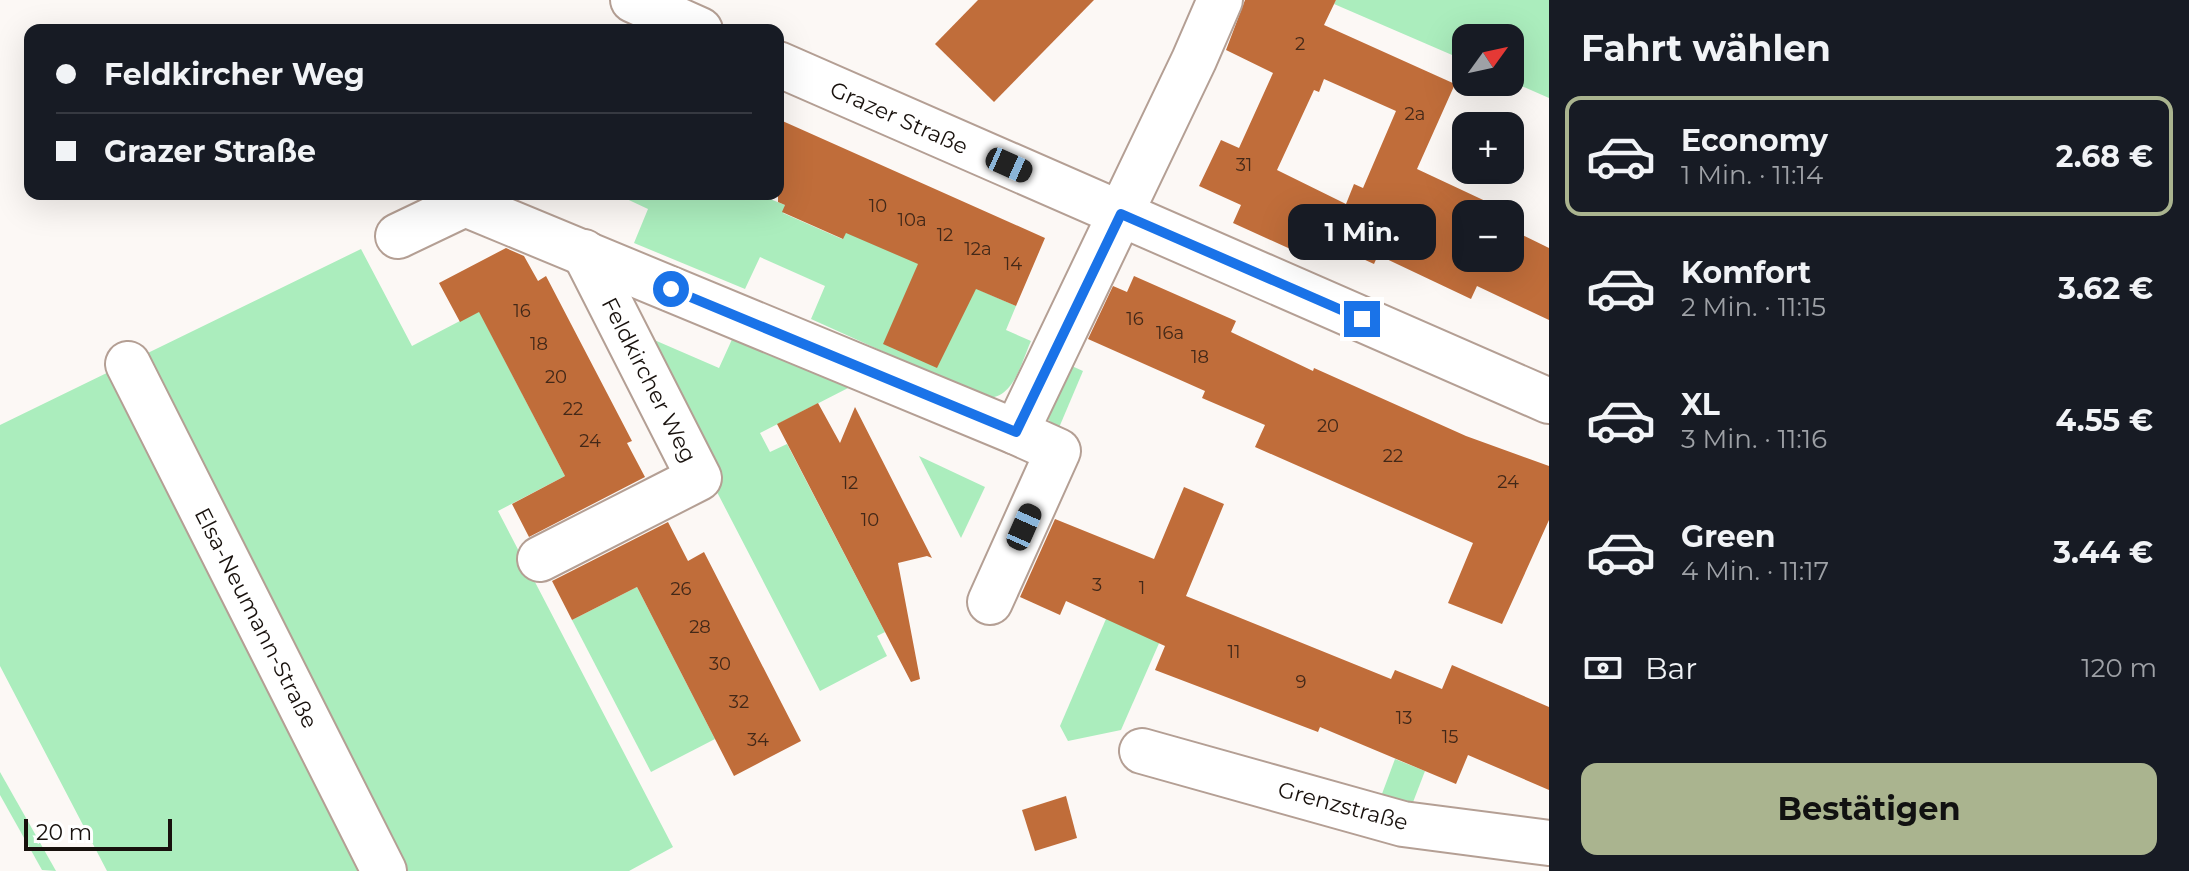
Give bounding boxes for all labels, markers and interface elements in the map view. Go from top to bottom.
north arrow [1452,24,1524,96]
map controls [1452,24,1524,272]
text: Fahrt wählen [1581,26,1831,70]
house number: 2 [1295,33,1305,55]
text: Feldkircher Weg [104,56,365,93]
street label: Grazer Straße [826,76,972,160]
house number: 2a [1405,103,1425,125]
button: + [1452,112,1524,184]
icon: car [1585,120,1657,192]
text: Economy [1681,122,1828,159]
text: Grazer Straße [104,133,316,170]
text: 2.68 € [2056,138,2153,175]
car [982,144,1036,186]
house number: 31 [1236,154,1252,176]
text: 1 Min. · 11:14 [1681,159,1823,191]
house number: 10 [869,195,887,217]
button: − [1452,200,1524,272]
callout: 1 Min. [1288,203,1436,259]
house number: 10a [897,209,927,231]
text: 1 Min. [1325,216,1399,248]
house number: 12 [937,224,953,246]
house number: 12a [964,238,992,260]
icon: car [1585,252,1657,324]
house number: 14 [1004,253,1022,275]
text: Komfort [1681,254,1811,291]
text: 3.62 € [2058,270,2153,307]
route start [653,271,689,307]
text: 2 Min. · 11:15 [1681,291,1826,323]
street label: Feldkircher Weg [596,293,702,467]
house number: 16 [513,300,531,322]
route end [1344,301,1380,337]
house number: 16 [1126,308,1144,330]
house number: 16a [1156,322,1184,344]
house number: 18 [530,333,548,355]
house number: 18 [1191,346,1209,368]
house number: 20 [545,366,567,388]
icon: car [1585,384,1657,456]
text: XL [1681,386,1720,423]
house number: 22 [563,398,583,420]
text: 4.55 € [2056,402,2153,439]
house number: 20 [1317,415,1339,437]
text: 3 Min. · 11:16 [1681,423,1827,455]
house number: 24 [579,430,601,452]
house number: 22 [1383,445,1403,467]
house number: 24 [1497,471,1519,493]
house number: 12 [842,472,858,494]
car [1003,500,1045,554]
street label: Elsa-Neumann-Straße [189,503,323,733]
house number: 10 [861,509,879,531]
icon: car [1585,516,1657,588]
text: Green [1681,518,1775,555]
text: 3.44 € [2053,534,2153,571]
text: 4 Min. · 11:17 [1681,555,1829,587]
house number: 3 [1092,574,1102,596]
house number: 1 [1139,577,1145,599]
house number: 26 [670,578,692,600]
house number: 28 [689,616,711,638]
house number: 11 [1228,641,1241,663]
icon: cash [1581,646,1625,690]
text: Bar [1645,650,1697,687]
text: 120 m [2081,652,2157,684]
house number: 30 [709,653,731,675]
house number: 9 [1296,671,1307,693]
house number: 32 [729,691,749,713]
house number: 13 [1396,707,1412,729]
house number: 15 [1442,726,1458,748]
house number: 34 [747,729,769,751]
button: Bestätigen [1581,763,2157,855]
street label: Grenzstraße [1275,776,1411,836]
scale bar [24,815,172,851]
text: 20 m [36,819,92,846]

